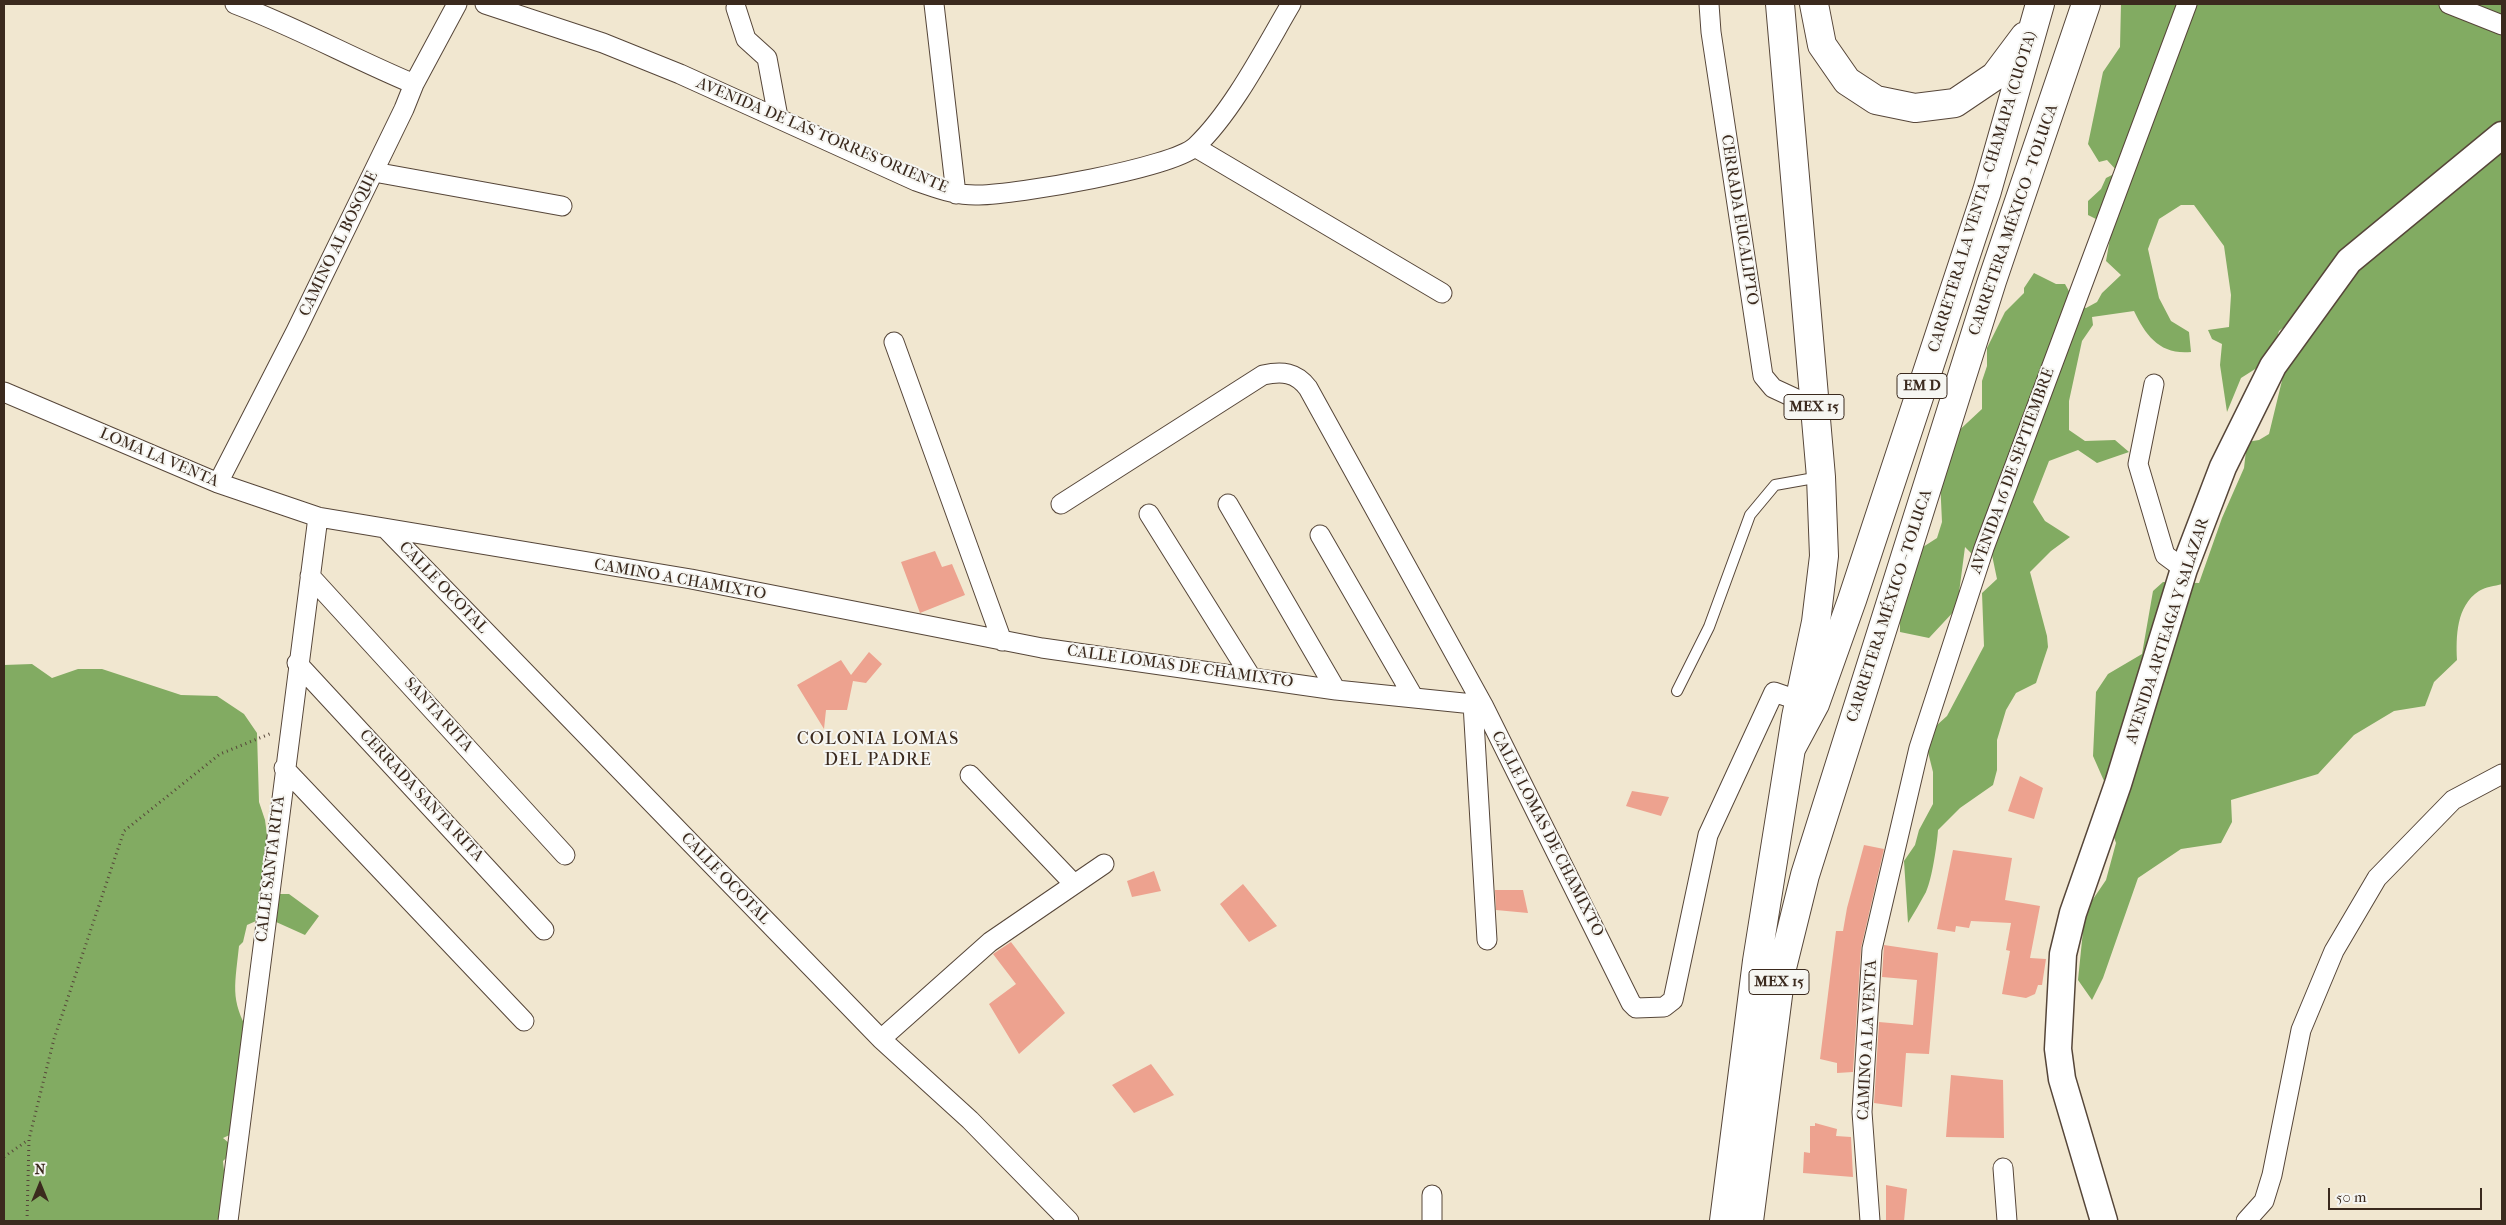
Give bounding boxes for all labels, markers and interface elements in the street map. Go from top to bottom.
street label: CARRETERA LA VENTA - CHAMAPA (CUOTA) [1925,29,2041,355]
street label: AVENIDA DE LAS TORRES ORIENTE [693,74,951,198]
street label: CARRETERA MÉXICO - TOLUCA [1965,102,2063,338]
street label: CERRADA EUCALIPTO [1716,133,1762,307]
street label: CAMINO AL BOSQUE [295,168,383,320]
street label: AVENIDA 16 DE SEPTIEMBRE [1967,365,2059,577]
road number: EM D [1897,374,1947,398]
road number: MEX 15 [1784,394,1844,420]
street label: LOMA LA VENTA [97,424,221,492]
street label: CARRETERA MÉXICO - TOLUCA [1843,487,1937,725]
street label: AVENIDA ARTEAGA Y SALAZAR [2122,515,2214,747]
street label: CALLE OCOTAL [394,538,492,638]
street label: CAMINO A CHAMIXTO [592,555,768,605]
street label: CALLE LOMAS DE CHAMIXTO [1066,642,1294,692]
street label: SANTA RITA [400,674,476,756]
street label: CERRADA SANTA RITA [355,726,487,866]
street label: CALLE LOMAS DE CHAMIXTO [1487,728,1607,940]
district label: COLONIA LOMAS DEL PADRE [795,729,961,772]
street label: CALLE SANTA RITA [253,795,289,943]
street label: CALLE OCOTAL [676,829,774,929]
street label: CAMINO A LA VENTA [1854,959,1882,1121]
road number: MEX 15 [1749,970,1809,994]
north arrow [15,1160,65,1210]
text: N [35,1161,45,1178]
scale bar [2331,1178,2485,1210]
text: 50 m [2336,1188,2366,1206]

